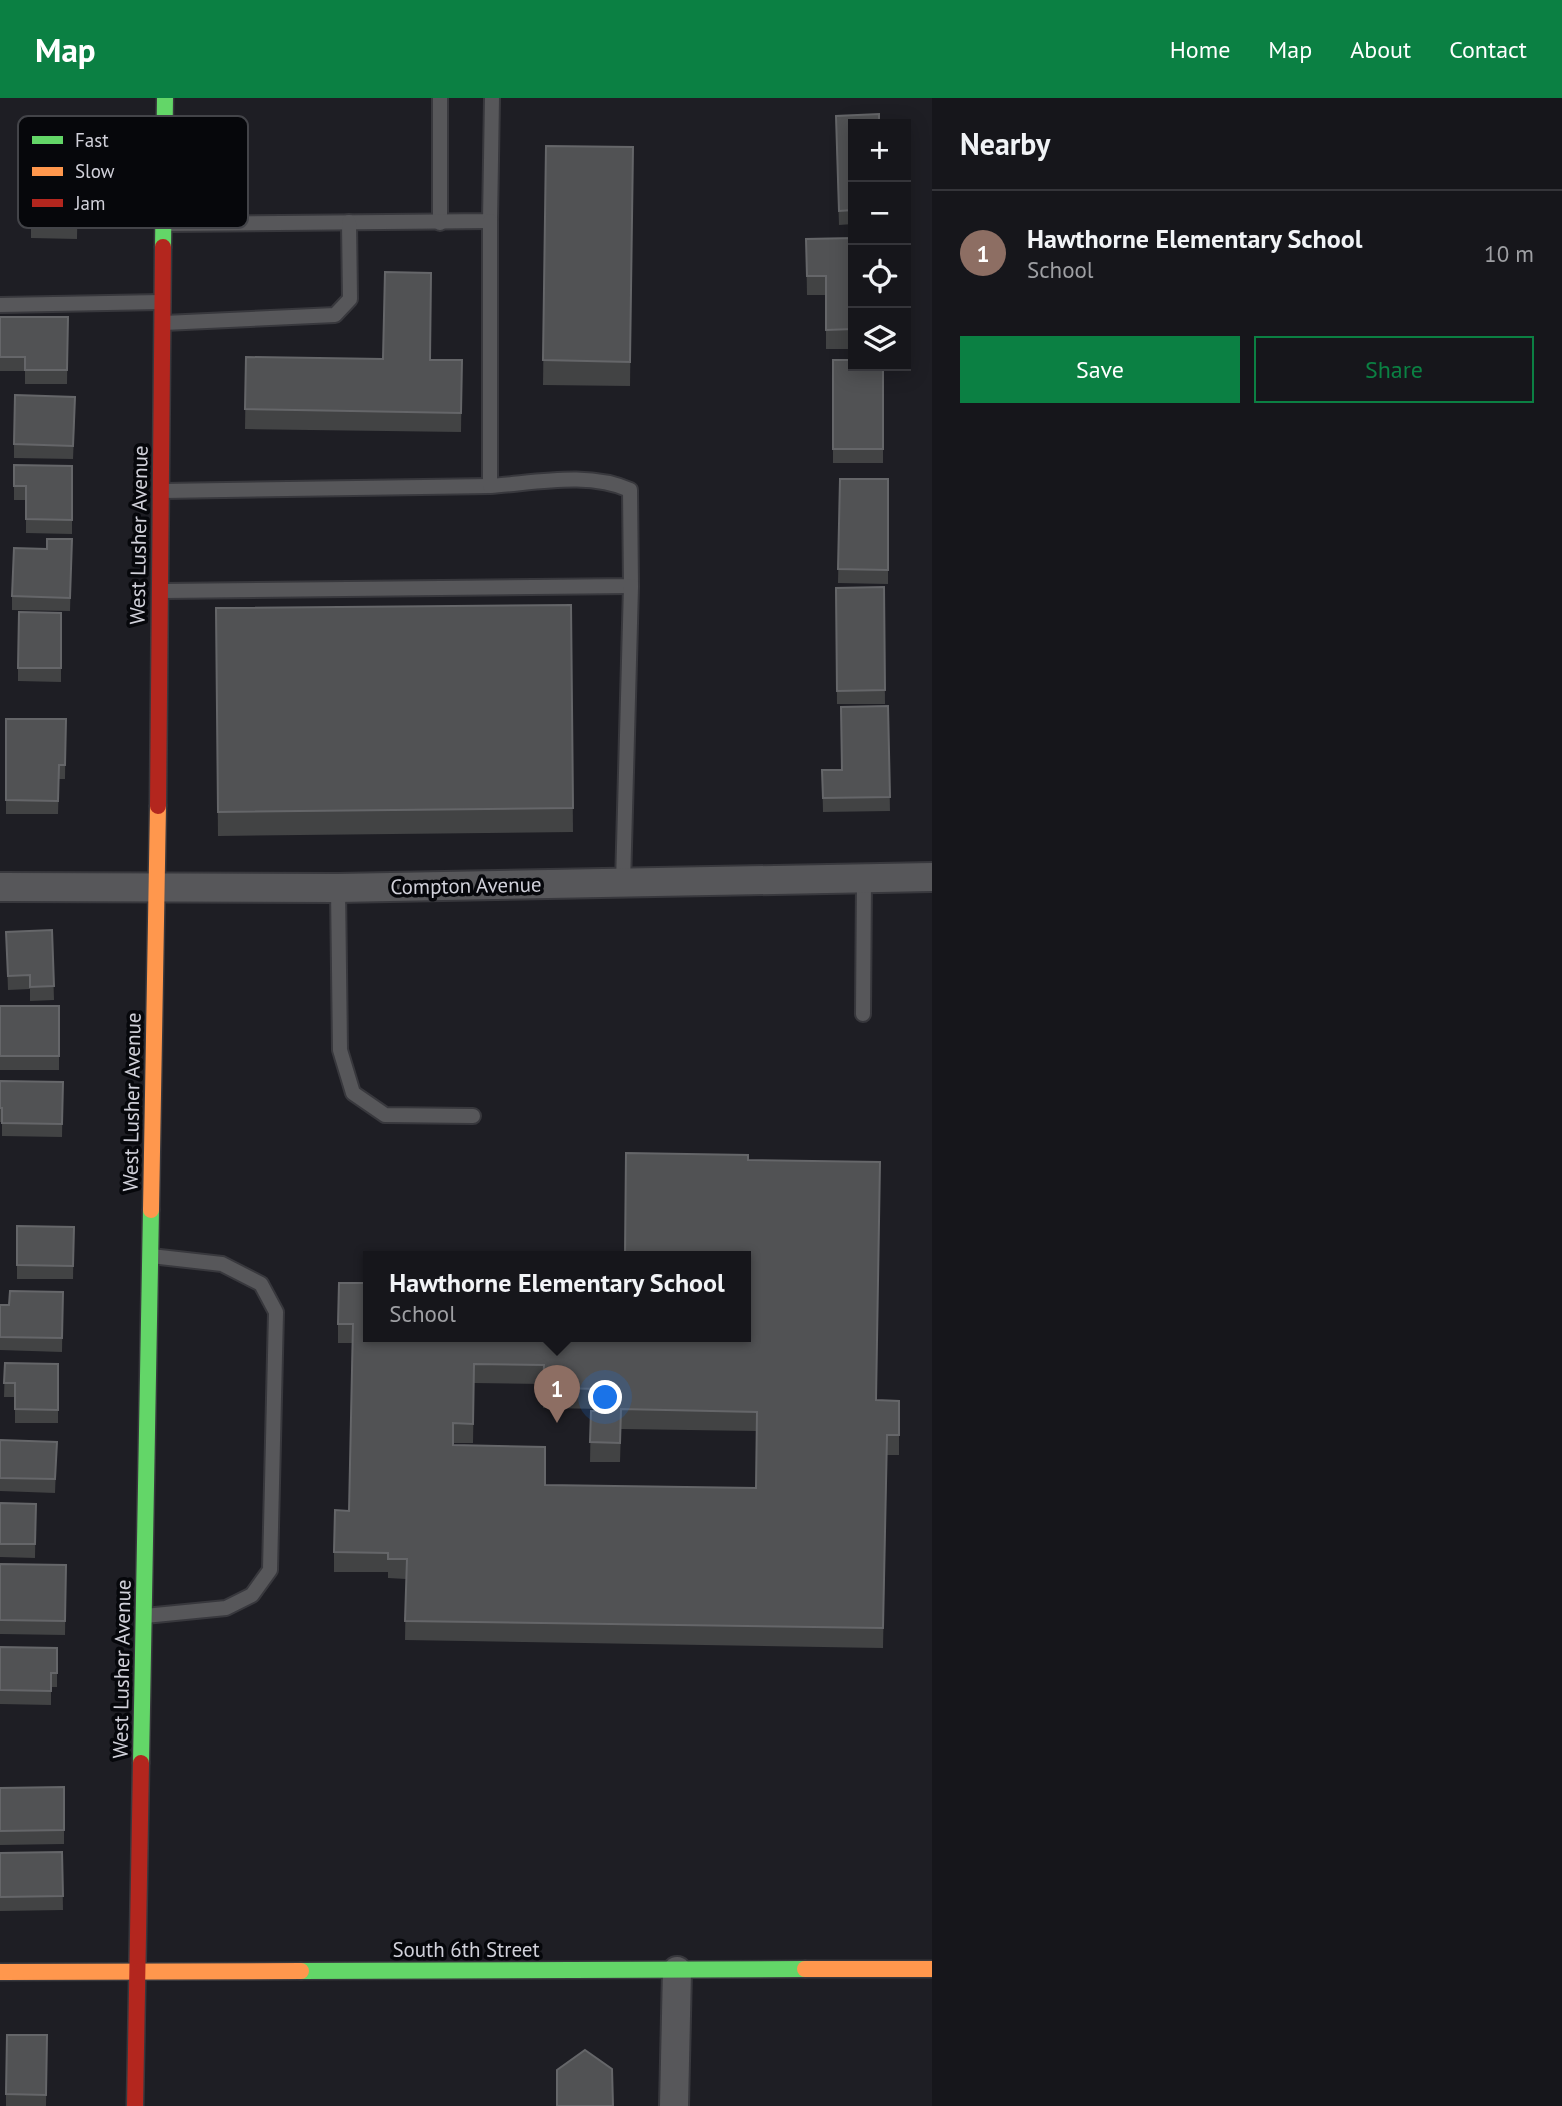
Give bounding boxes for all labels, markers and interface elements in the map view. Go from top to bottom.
text: Map [35,28,96,71]
text: Home [1170,34,1230,65]
text: Map [1268,34,1312,65]
text: About [1350,34,1411,65]
text: Contact [1449,34,1527,65]
legend [18,116,248,228]
map controls [848,119,911,371]
button: + [848,119,911,182]
text: Nearby [960,124,1050,163]
text: Fast [75,128,109,152]
text: Slow [75,159,115,183]
button: − [848,182,911,245]
text: Jam [74,191,105,215]
text: Hawthorne Elementary School [1027,222,1362,255]
text: 1 [976,239,990,268]
text: 10 m [1484,239,1534,268]
button: locate [848,245,911,308]
text: School [1027,255,1094,284]
button: layers [848,308,911,371]
button: Save [960,336,1240,403]
button: Share [1254,336,1534,403]
street label: West Lusher Avenue [123,445,154,625]
street label: Compton Avenue [390,871,542,900]
street label: West Lusher Avenue [116,1012,147,1192]
popup [363,1251,751,1342]
text: Hawthorne Elementary School [389,1266,725,1299]
text: School [389,1299,456,1328]
pin: 1 [534,1365,580,1423]
your location [588,1380,622,1414]
street label: West Lusher Avenue [106,1579,137,1759]
street label: South 6th Street [392,1936,540,1963]

